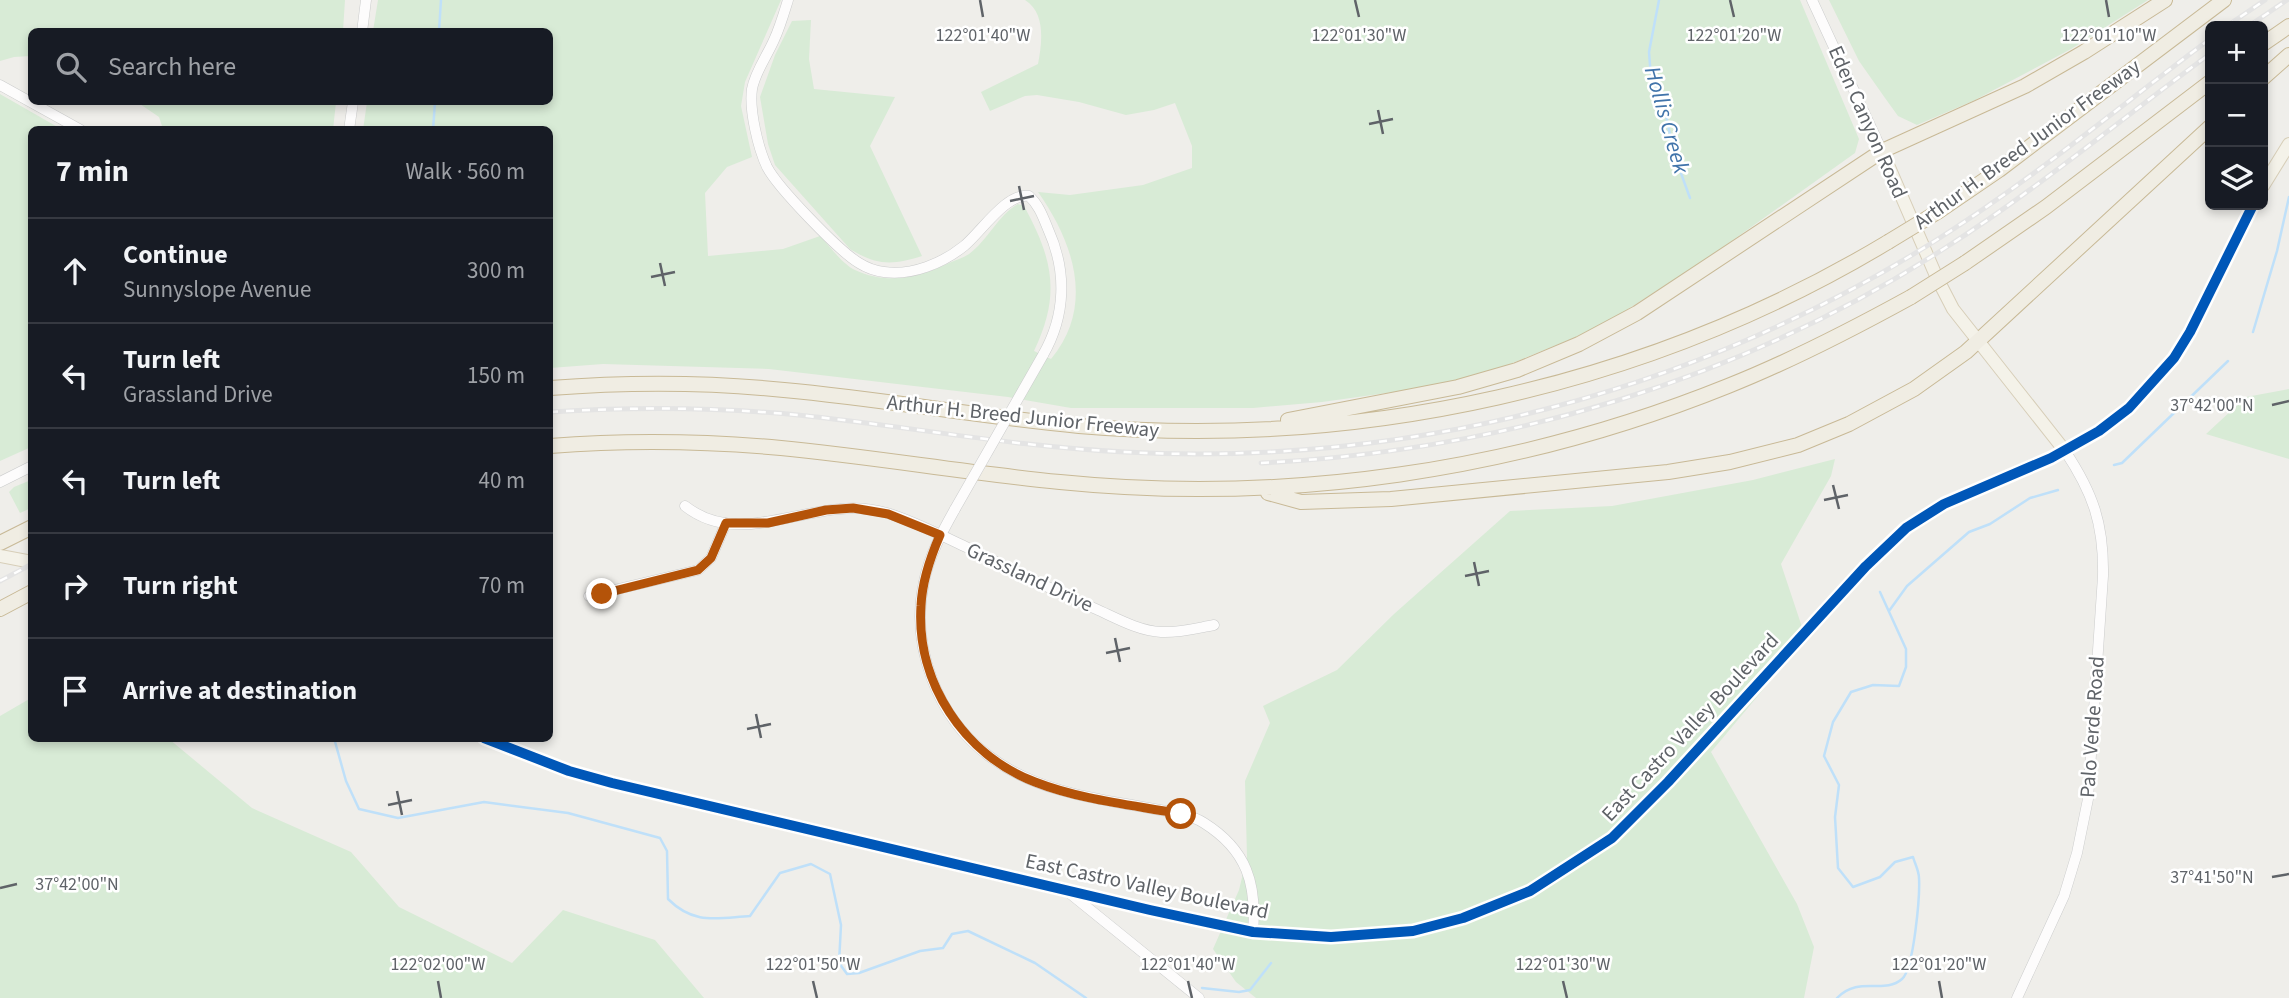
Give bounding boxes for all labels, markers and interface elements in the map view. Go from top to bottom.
map controls [2205,21,2268,210]
button: + [2205,21,2268,84]
text: 122°01'40"W [936,23,1030,48]
text: 122°01'30"W [1312,23,1406,48]
text: 122°01'20"W [1687,23,1781,48]
text: 122°01'10"W [2062,23,2156,48]
search box [28,28,553,105]
street label: Eden Canyon Road [1821,41,1915,203]
icon: search [52,48,90,86]
text: Search here [108,48,236,85]
street label: Arthur H. Breed Junior Freeway [1907,51,2147,237]
water label: Hollis Creek [1636,62,1698,179]
button: − [2205,84,2268,147]
button: layers [2205,147,2268,210]
text: 7 min [56,150,129,193]
text: Walk · 560 m [406,155,525,188]
text: Continue [123,236,228,273]
icon: ahead [56,252,94,290]
text: 300 m [467,254,525,287]
text: Sunnyslope Avenue [123,273,311,306]
text: Turn left [123,341,220,378]
icon: left [56,357,94,395]
text: 150 m [467,359,525,392]
text: Grassland Drive [123,378,273,411]
street label: Arthur H. Breed Junior Freeway [885,387,1161,445]
text: 37°42'00"N [2170,393,2254,418]
icon: left [56,462,94,500]
text: Turn left [123,462,220,499]
text: 40 m [478,464,525,497]
street label: Grassland Drive [962,535,1098,619]
icon: right [56,567,94,605]
text: Turn right [123,567,238,604]
text: 70 m [478,569,525,602]
route end [586,578,617,609]
street label: East Castro Valley Boulevard [1594,626,1786,828]
street label: Palo Verde Road [2072,655,2112,799]
icon: arrive [56,672,94,710]
text: Arrive at destination [123,672,357,709]
route start [1165,798,1196,829]
street label: East Castro Valley Boulevard [1023,846,1271,926]
text: 37°41'50"N [2170,865,2254,890]
text: 37°42'00"N [35,872,119,897]
text: 122°02'00"W [391,952,485,977]
text: 122°01'50"W [766,952,860,977]
text: 122°01'40"W [1141,952,1235,977]
text: 122°01'30"W [1516,952,1610,977]
text: 122°01'20"W [1892,952,1986,977]

